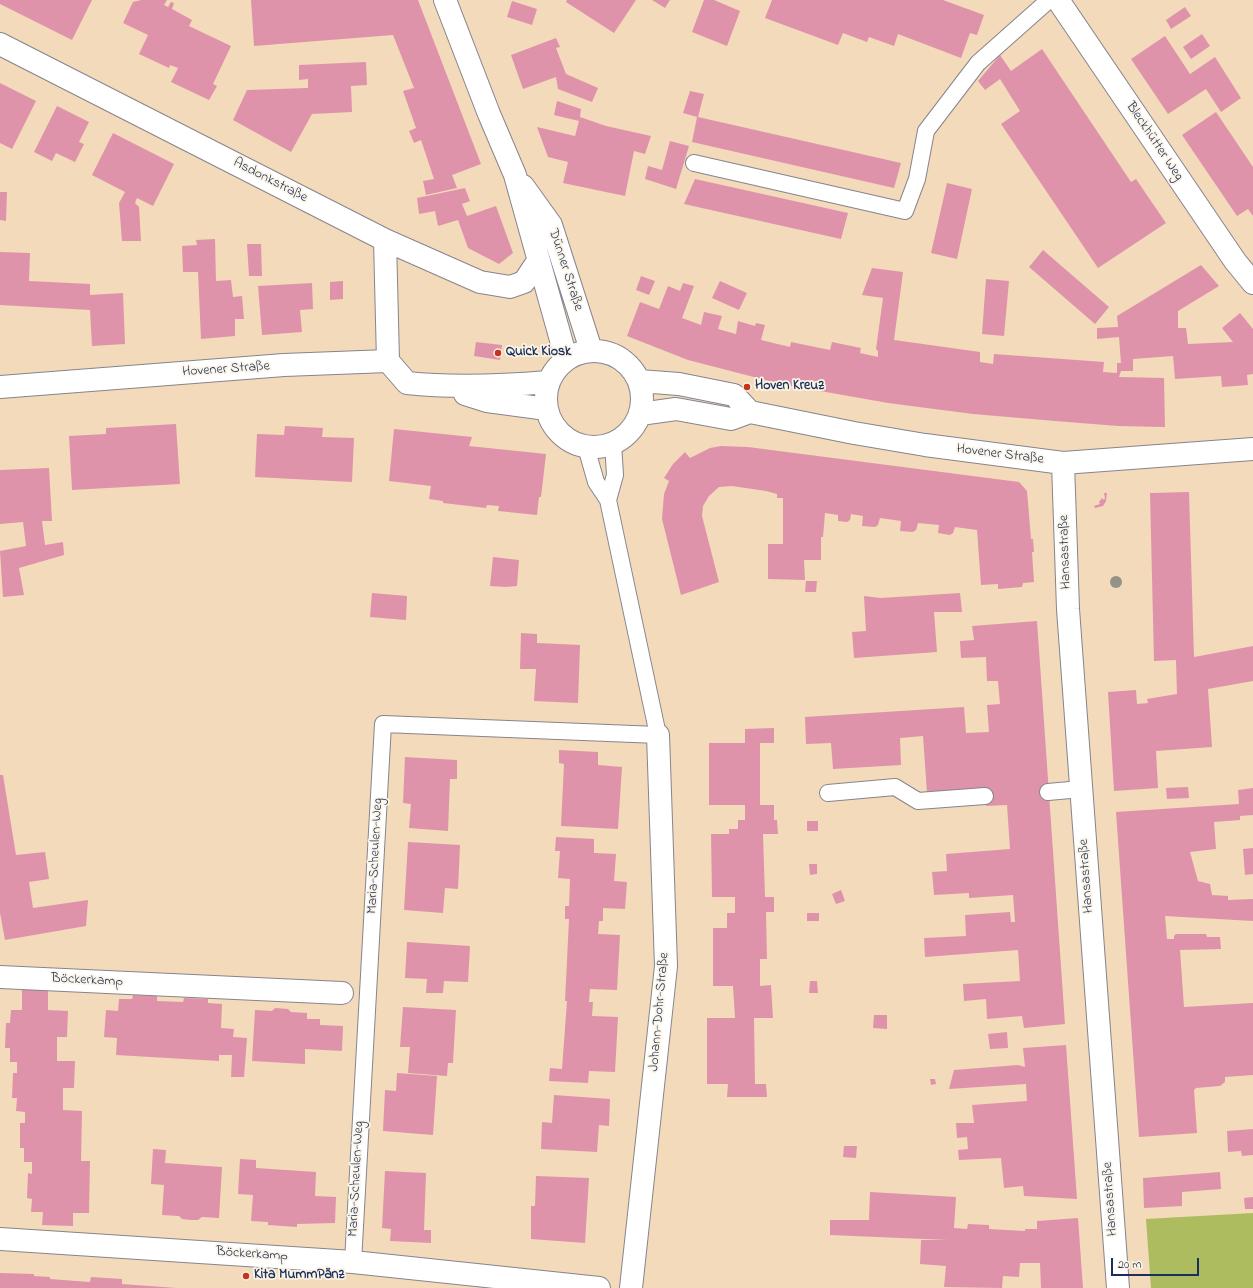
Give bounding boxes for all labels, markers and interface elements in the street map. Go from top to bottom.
street label: Bleckhütter Weg [1122,100,1186,184]
street label: Asdonkstraße [230,155,310,207]
street label: Dünner Straße [544,227,586,313]
place label: Quick Kiosk [506,345,571,361]
marker: Quick Kiosk [493,348,503,358]
street label: Hovener Straße [182,359,270,381]
place label: Hoven Kreuz [755,379,824,395]
marker: Hoven Kreuz [742,382,752,392]
street label: Hovener Straße [955,441,1045,469]
street label: Hansastraße [1056,514,1076,590]
street label: Maria-Scheulen-Weg [365,798,387,914]
street label: Hansastraße [1076,838,1098,914]
street label: Johann-Dohr-Straße [646,952,674,1072]
street label: Böckerkamp [51,971,123,991]
street label: Maria-Scheulen-Weg [346,1121,368,1237]
street label: Hansastraße [1100,1161,1122,1237]
street label: Böckerkamp [216,1244,288,1266]
scale bar [1113,1250,1201,1276]
text: 20 m [1118,1256,1141,1274]
place label: Kita MummPänz [254,1268,344,1284]
marker: Kita MummPänz [241,1271,251,1281]

